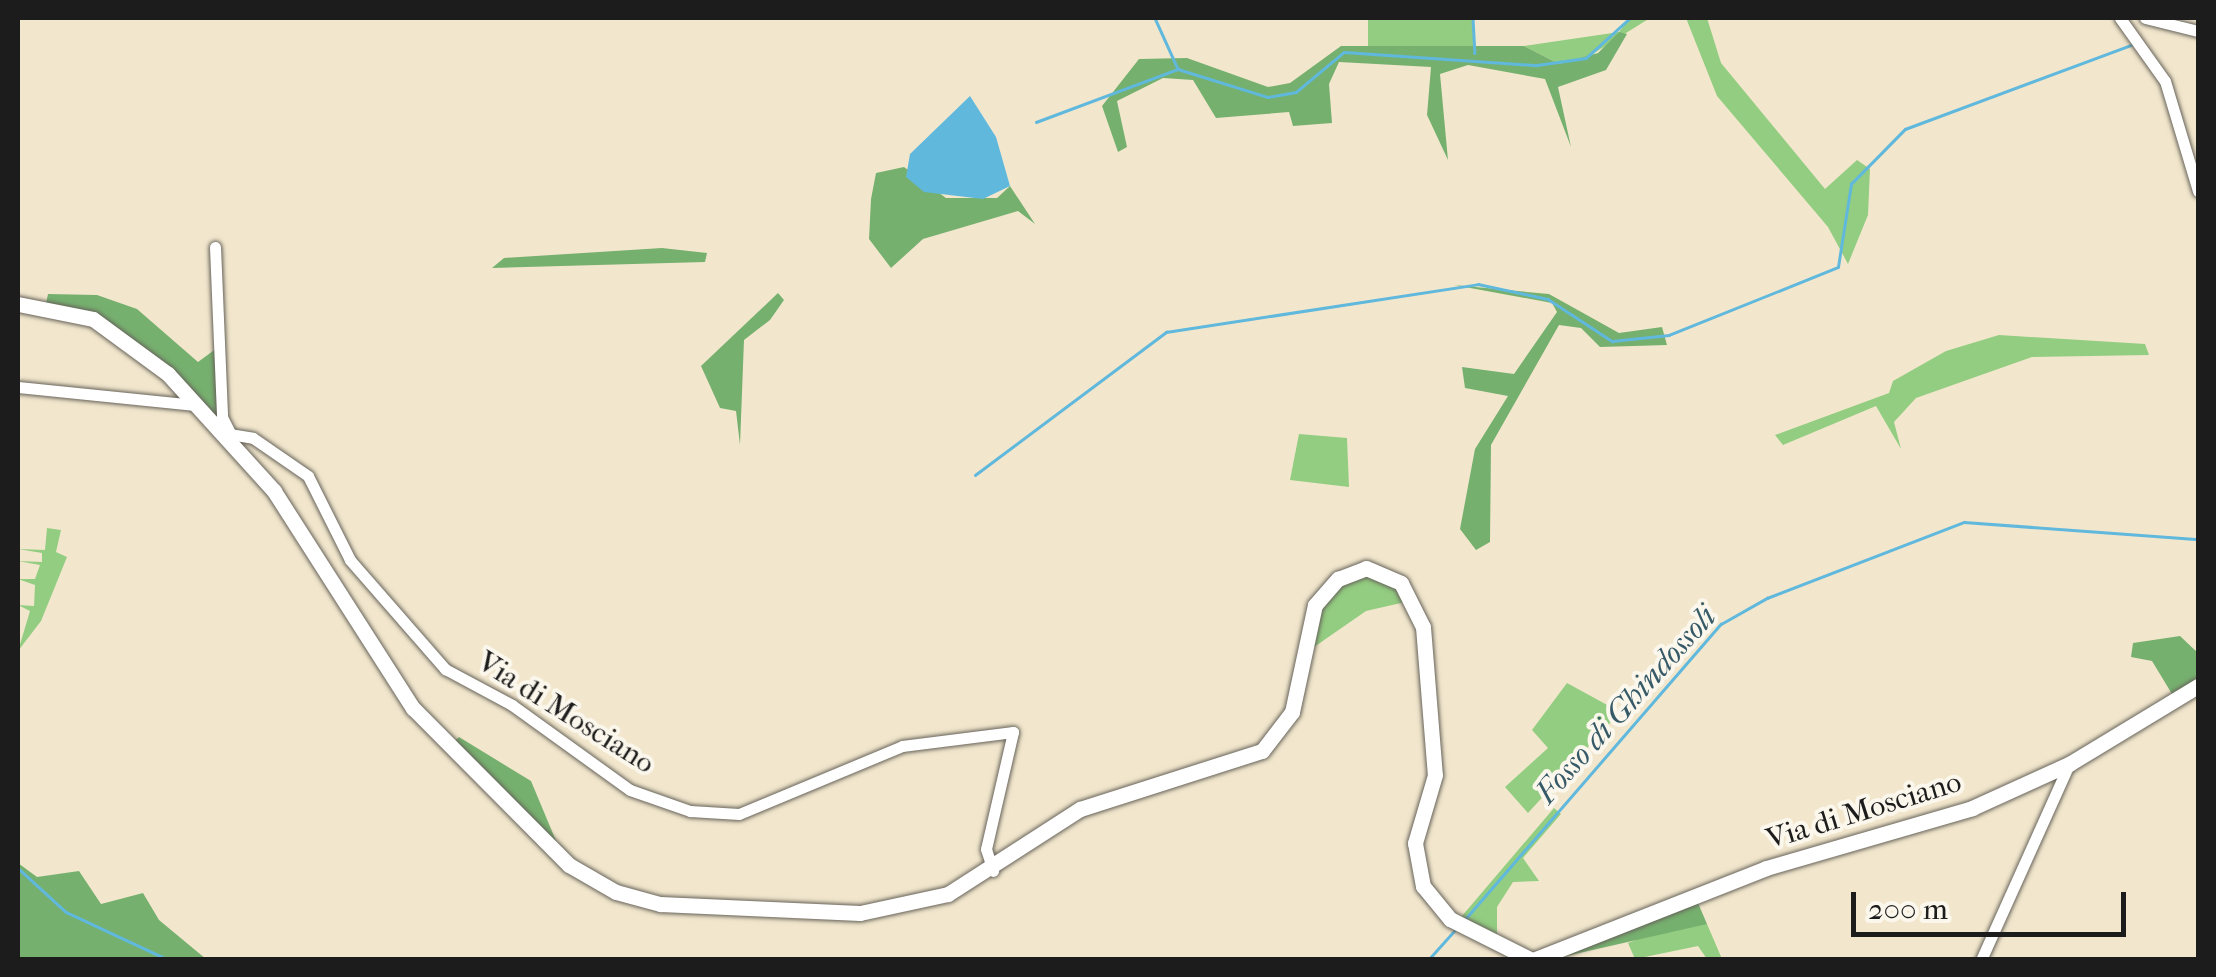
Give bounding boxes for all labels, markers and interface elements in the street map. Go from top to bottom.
water label: Fosso di Ghindossoli [1527,598,1725,812]
street label: Via di Mosciano [471,644,661,782]
street label: Via di Mosciano [1762,764,1966,858]
scale bar [1856,872,2131,934]
text: 200 m [1868,892,1948,927]

